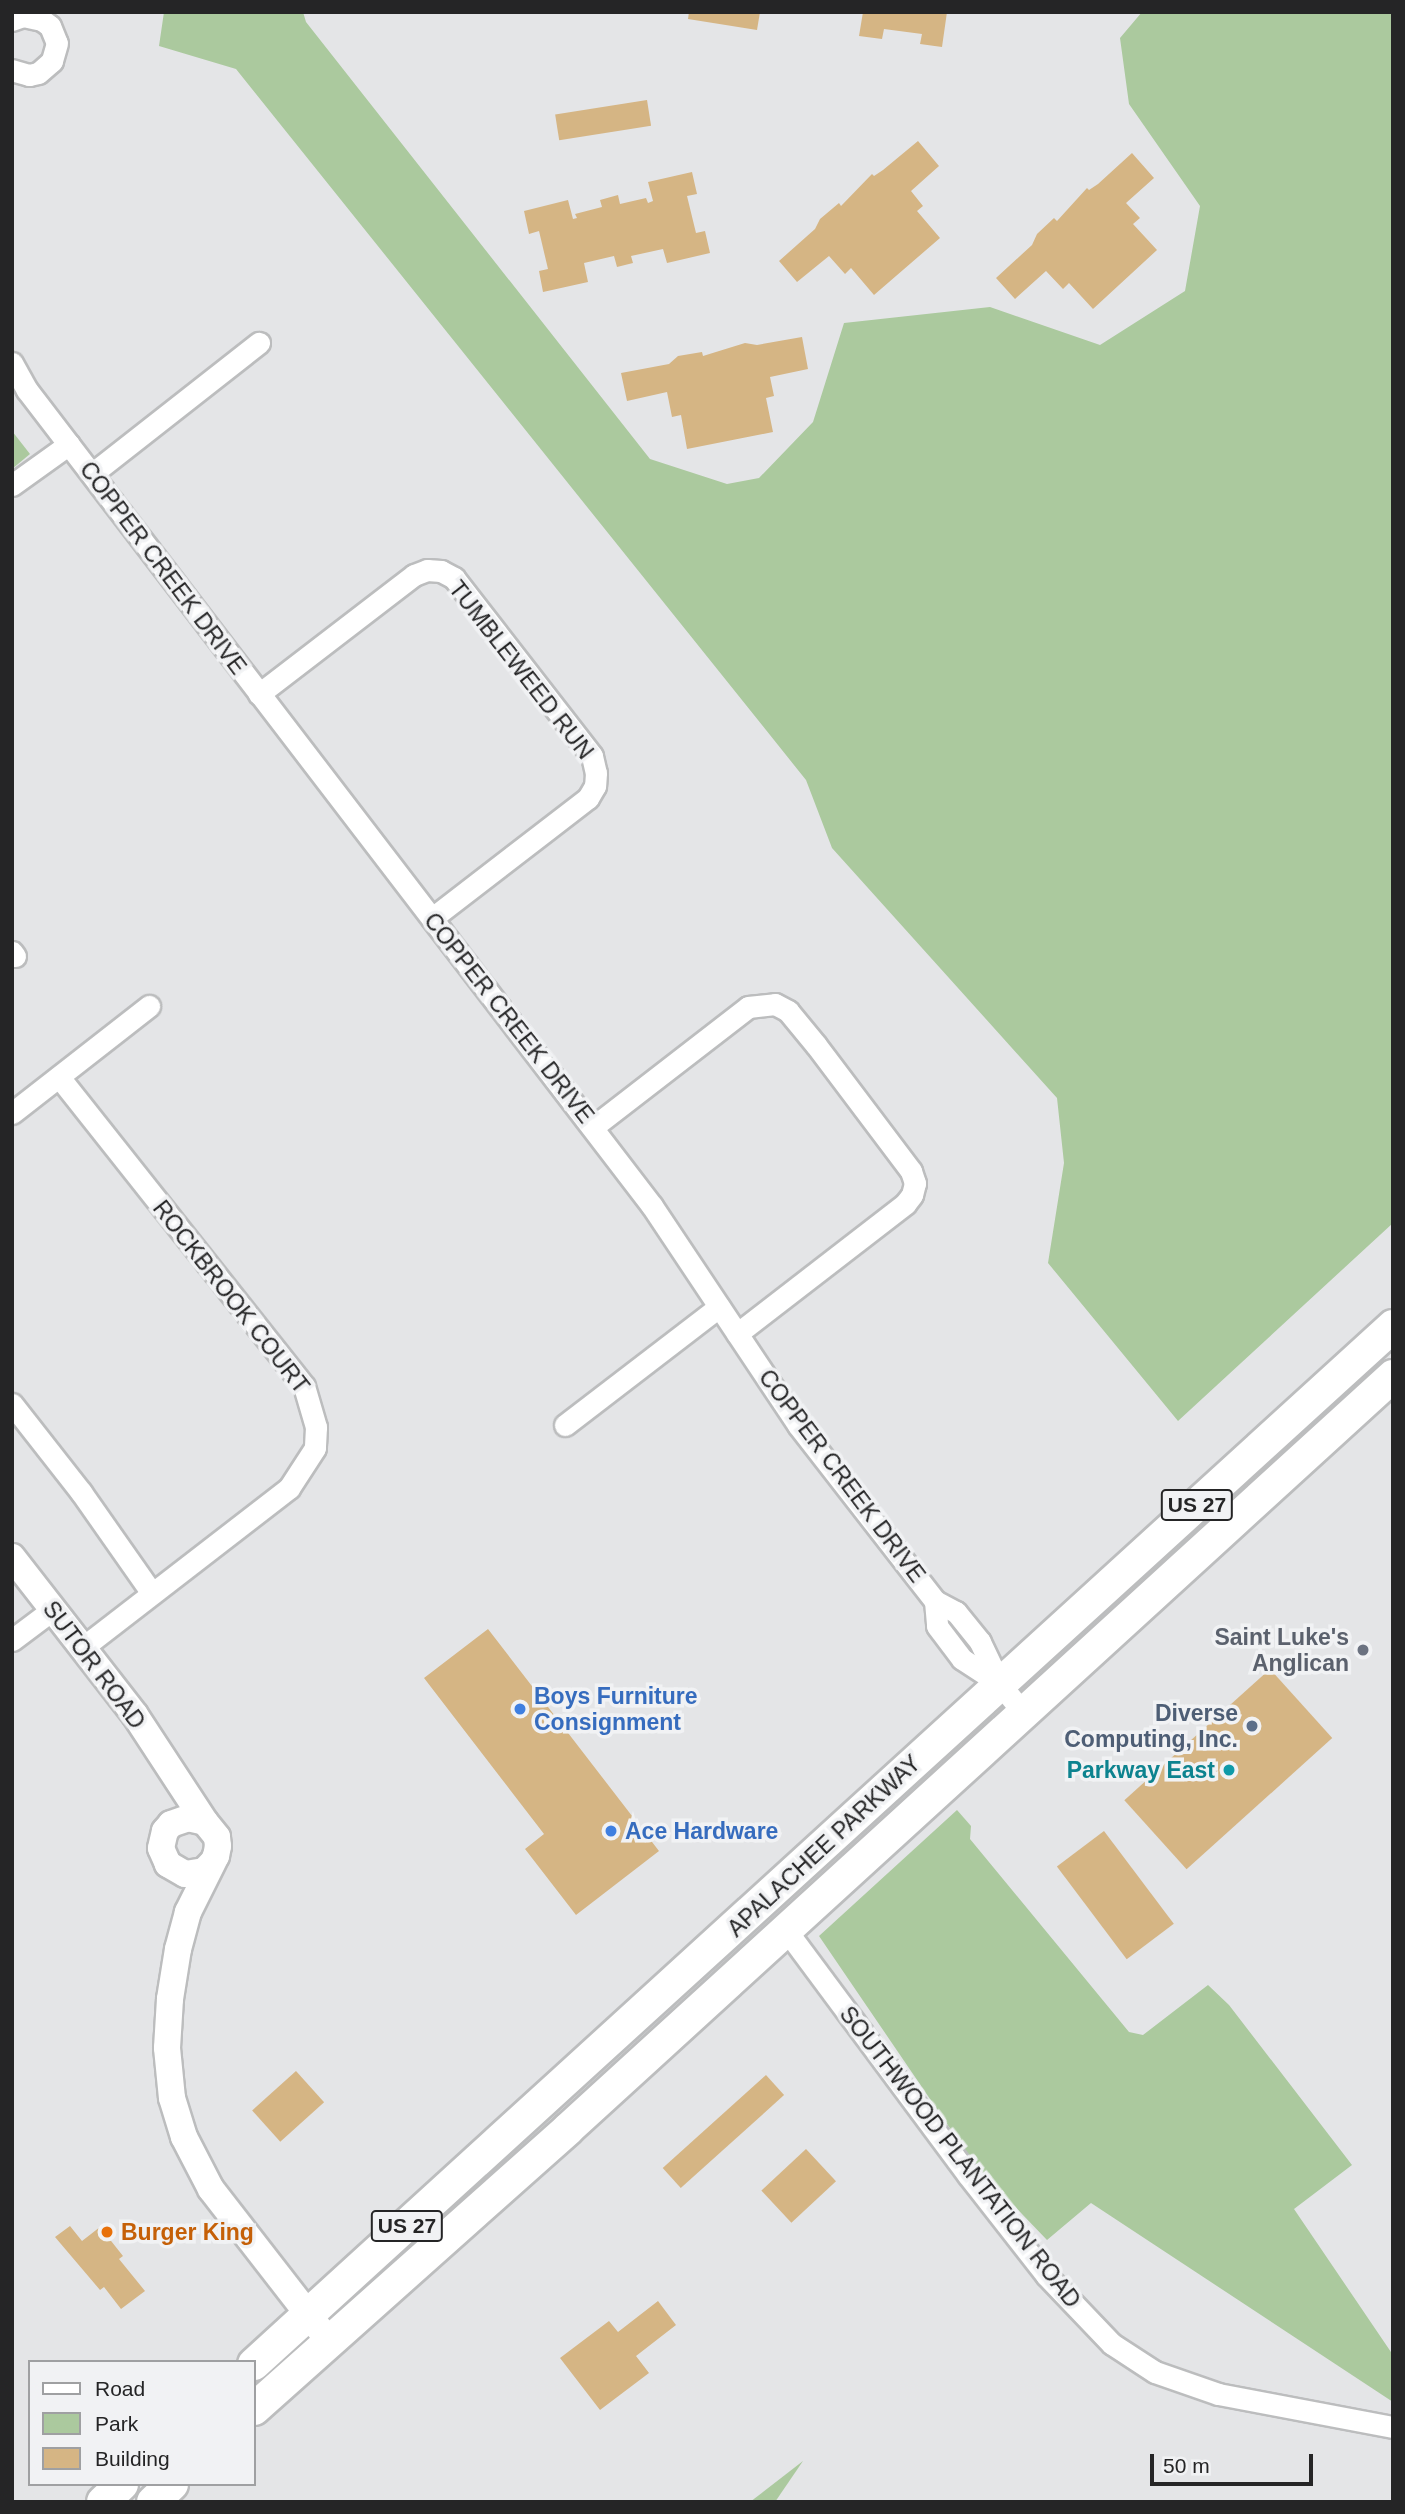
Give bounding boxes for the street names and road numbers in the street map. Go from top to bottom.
street label: COPPER CREEK DRIVE [74,456,252,680]
street label: TUMBLEWEED RUN [443,575,599,765]
street label: COPPER CREEK DRIVE [418,907,600,1129]
street label: ROCKBROOK COURT [147,1195,315,1399]
street label: COPPER CREEK DRIVE [753,1364,931,1588]
road number: US 27 [1160,1488,1234,1522]
street label: SUTOR ROAD [37,1596,151,1734]
street label: APALACHEE PARKWAY [722,1749,926,1943]
street label: SOUTHWOOD PLANTATION ROAD [834,2001,1086,2313]
road number: US 27 [370,2208,444,2244]

